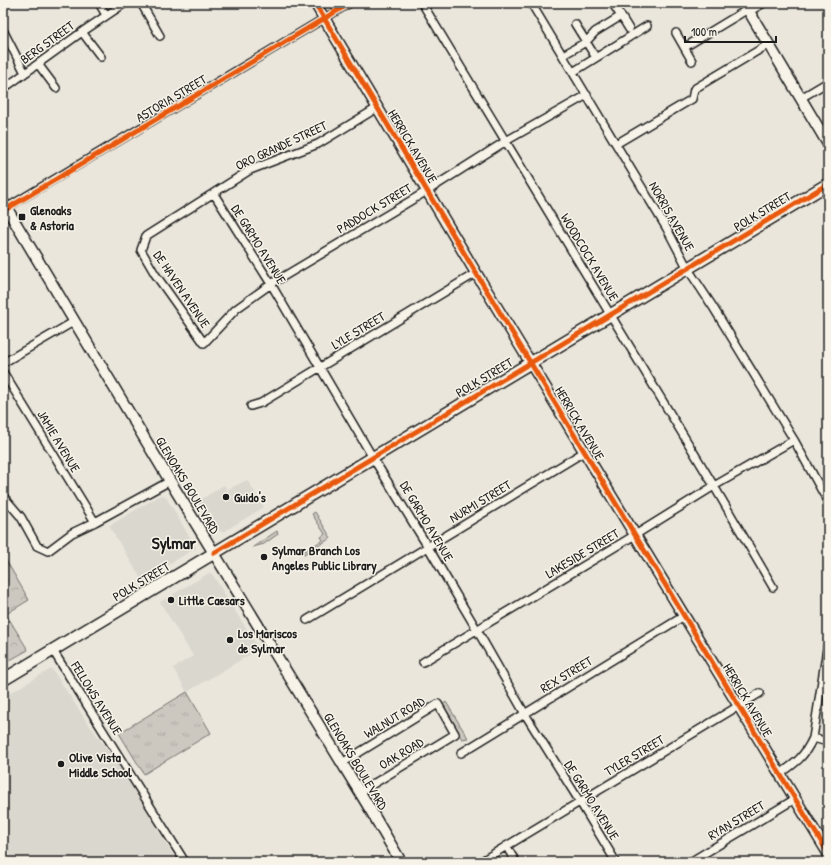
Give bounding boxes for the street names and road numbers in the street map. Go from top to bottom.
street label: BERG STREET [16,16,79,68]
street label: ASTORIA STREET [132,69,210,126]
street label: HERRICK AVENUE [384,106,442,186]
street label: ORO GRANDE STREET [232,115,331,174]
street label: PADDOCK STREET [333,178,416,238]
street label: NORRIS AVENUE [645,178,699,254]
street label: POLK STREET [730,186,795,235]
street label: DE GARMO AVENUE [227,201,291,287]
street label: WOODCOCK AVENUE [557,210,623,304]
street label: DE HAVEN AVENUE [150,247,215,331]
street label: LYLE STREET [328,306,389,353]
street label: POLK STREET [452,352,517,401]
street label: HERRICK AVENUE [551,383,609,463]
street label: JAMIE AVENUE [33,406,85,476]
street label: GLENOAKS BOULEVARD [152,433,225,538]
street label: NURMI STREET [446,475,515,527]
street label: DE GARMO AVENUE [396,478,458,565]
street label: LAKESIDE STREET [542,523,623,582]
street label: POLK STREET [109,556,174,605]
street label: REX STREET [537,651,596,697]
street label: FELLOWS AVENUE [67,657,127,738]
street label: HERRICK AVENUE [719,660,777,740]
street label: WALNUT ROAD [360,691,428,742]
street label: GLENOAKS BOULEVARD [320,709,393,814]
street label: TYLER STREET [601,730,668,780]
street label: OAK ROAD [375,732,427,773]
street label: DE GARMO AVENUE [560,757,624,843]
street label: RYAN STREET [704,795,769,844]

